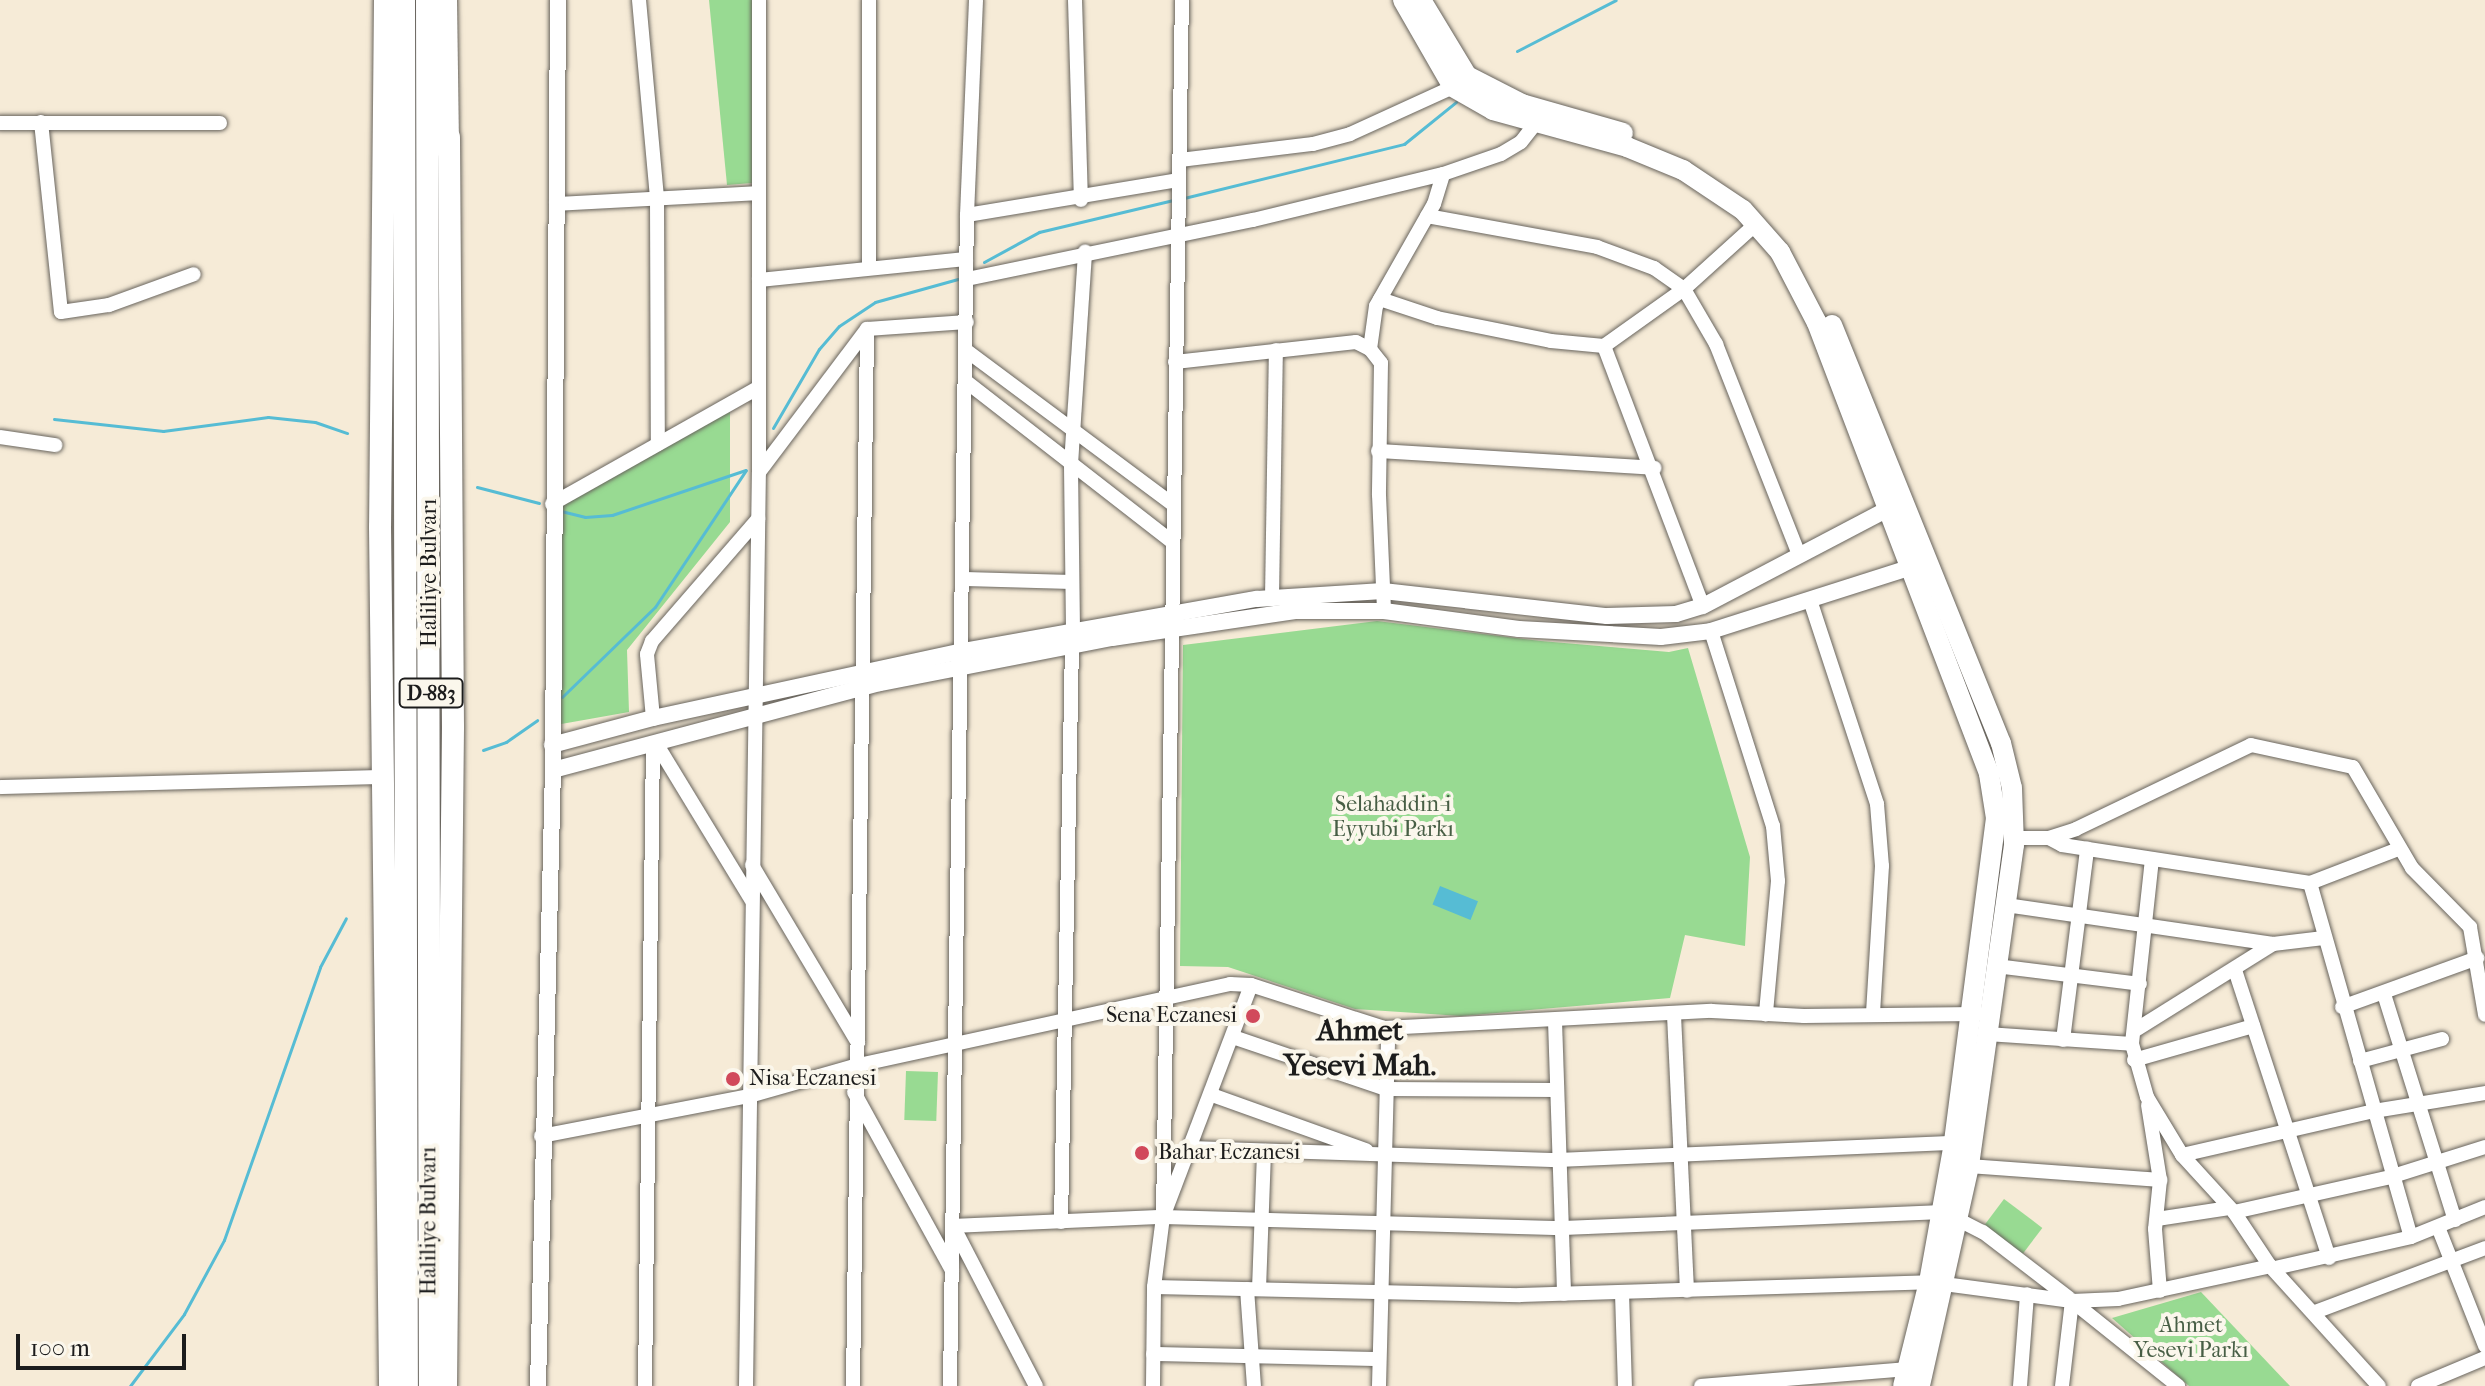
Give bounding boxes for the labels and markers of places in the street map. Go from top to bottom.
place label: Sena Eczanesi [1106,1003,1237,1029]
marker: Sena Eczanesi [1244,1007,1262,1025]
place label: Nisa Eczanesi [749,1066,876,1092]
marker: Nisa Eczanesi [724,1070,742,1088]
place label: Bahar Eczanesi [1158,1140,1300,1166]
marker: Bahar Eczanesi [1133,1144,1151,1162]

